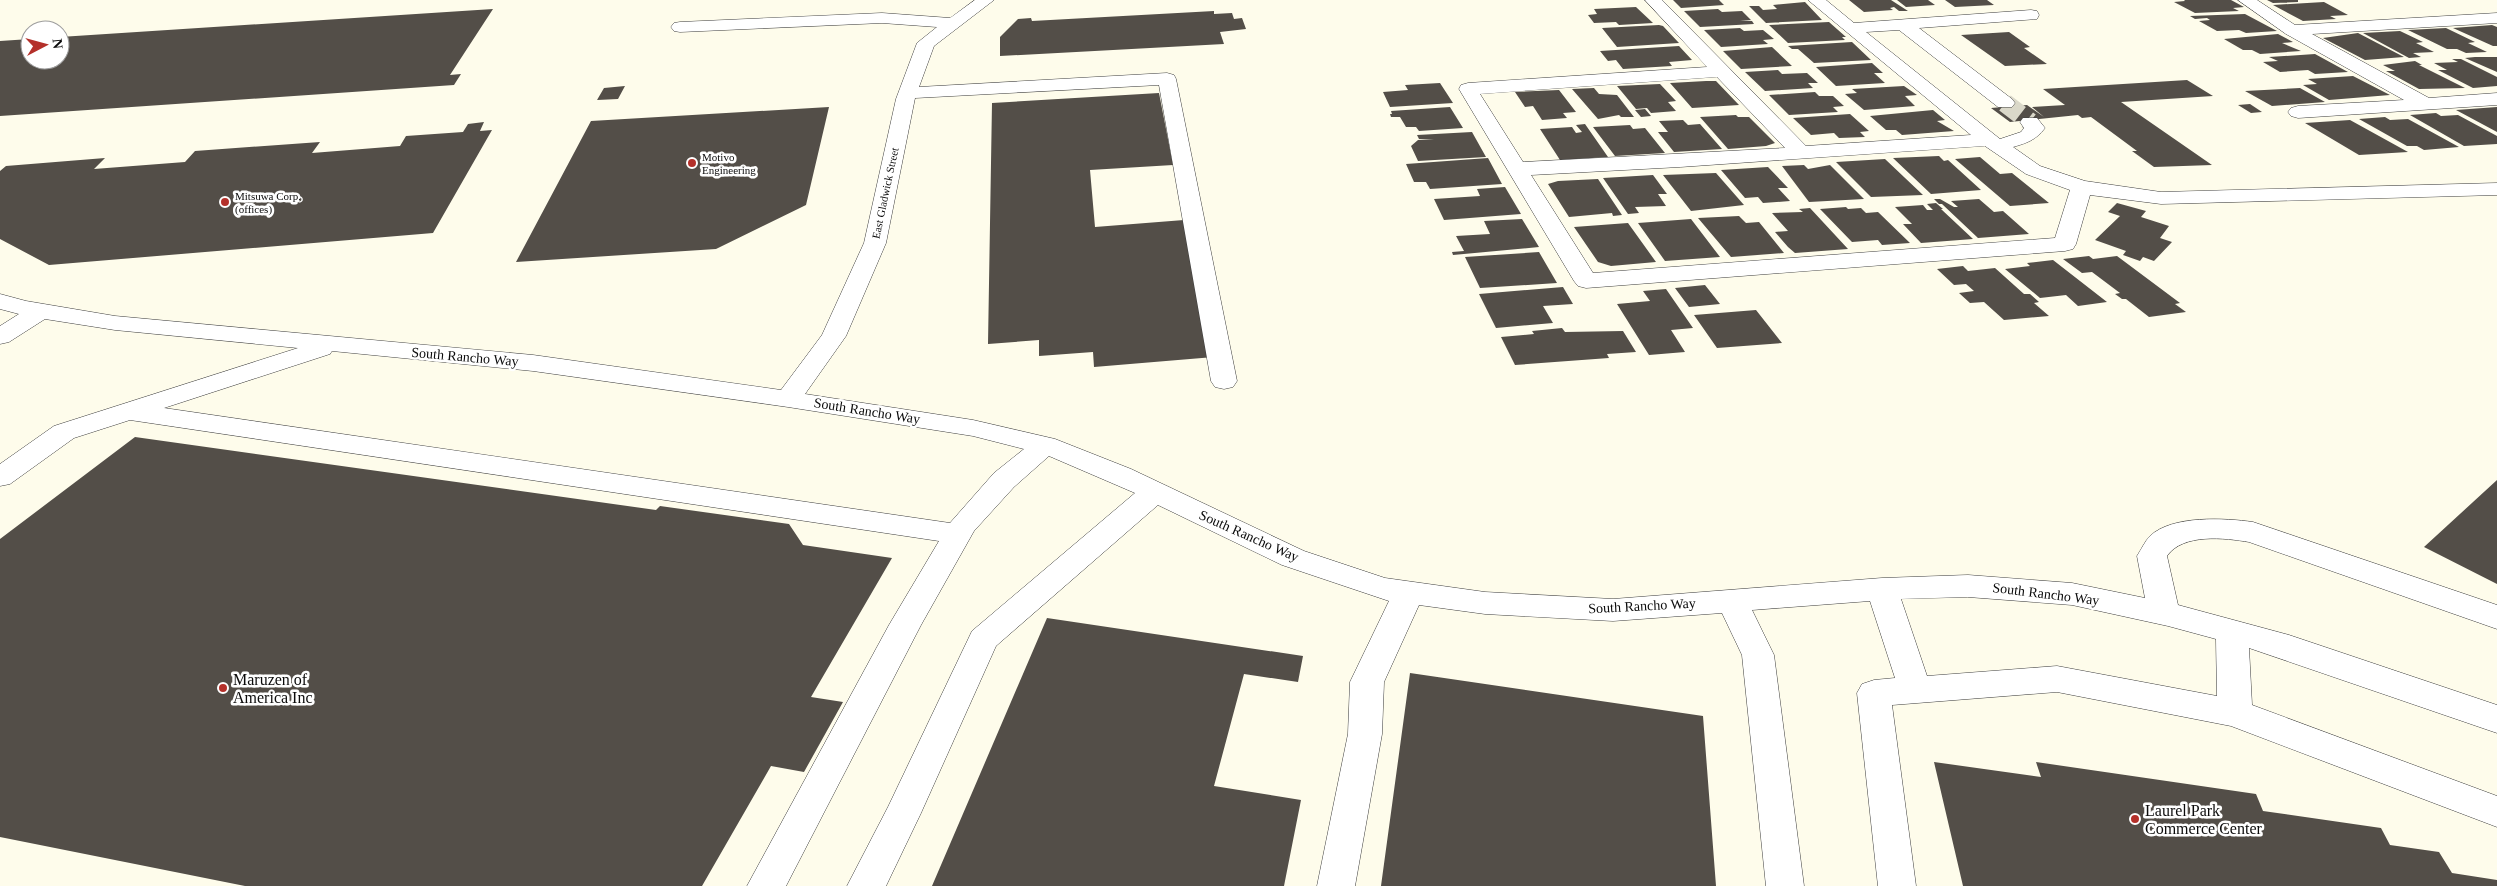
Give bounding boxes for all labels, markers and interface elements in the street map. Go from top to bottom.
north arrow [20,20,70,70]
text: N [49,38,65,50]
street label: East Gladwick Street [869,146,901,240]
place label: Motivo Engineering [702,151,756,176]
marker: Motivo Engineering [686,157,698,169]
place label: Mitsuwa Corp. (offices) [235,190,301,216]
marker: Mitsuwa Corp. (offices) [219,196,231,208]
street label: South Rancho Way [411,345,519,369]
street label: South Rancho Way [813,395,921,427]
street label: South Rancho Way [1197,507,1301,565]
street label: South Rancho Way [1992,580,2100,608]
street label: South Rancho Way [1588,596,1696,616]
place label: Maruzen of America Inc [233,671,313,706]
marker: Maruzen of America Inc [217,682,229,694]
place label: Laurel Park Commerce Center [2145,802,2263,837]
marker: Laurel Park Commerce Center [2129,813,2141,825]

